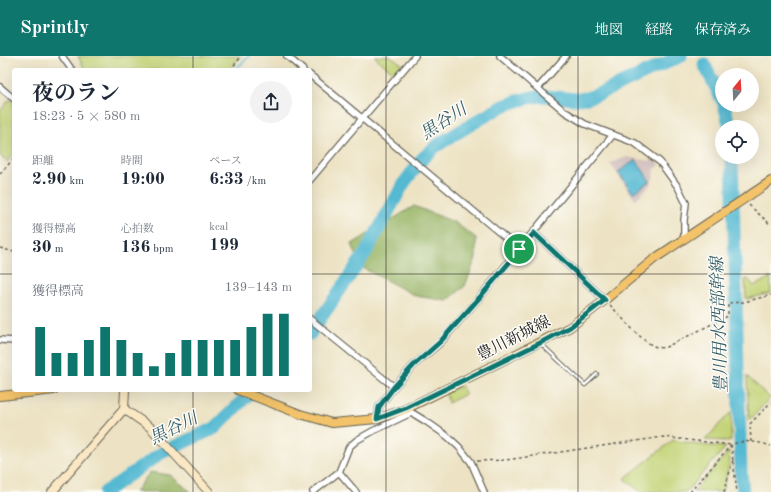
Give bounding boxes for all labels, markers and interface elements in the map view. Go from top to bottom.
text: Sprintly [20,19,89,38]
text: 地図 [595,23,623,37]
text: 経路 [645,23,673,37]
text: 保存済み [695,23,751,37]
north arrow [715,68,759,112]
map controls [715,68,759,164]
button: share [250,81,292,123]
text: 夜のラン [32,83,120,105]
water label: 黒谷川 [417,98,472,143]
text: 18:23 · 5 × 580 m [32,110,140,123]
button: locate [715,120,759,164]
text: 距離 [32,156,54,167]
text: 時間 [121,156,143,167]
text: ペース [209,156,242,167]
text: 2.90 [32,171,66,188]
text: 19:00 [121,171,165,188]
text: 6:33 [209,171,244,188]
text: km [66,176,84,187]
text: /km [244,176,266,187]
text: kcal [209,222,228,233]
text: 獲得標高 [32,224,76,235]
text: 心拍数 [121,224,154,235]
pin [502,232,536,266]
text: 199 [209,237,239,254]
icon: arrive [508,238,530,260]
text: 30 [32,239,52,256]
text: 136 [121,239,150,256]
text: m [52,244,64,255]
text: bpm [150,244,173,255]
water label: 豊川用水西部幹線 [707,255,731,393]
text: 139–143 m [225,281,292,294]
text: 獲得標高 [32,285,84,298]
street label: 豊川新城線 [474,312,553,364]
water label: 黒谷川 [146,408,202,448]

